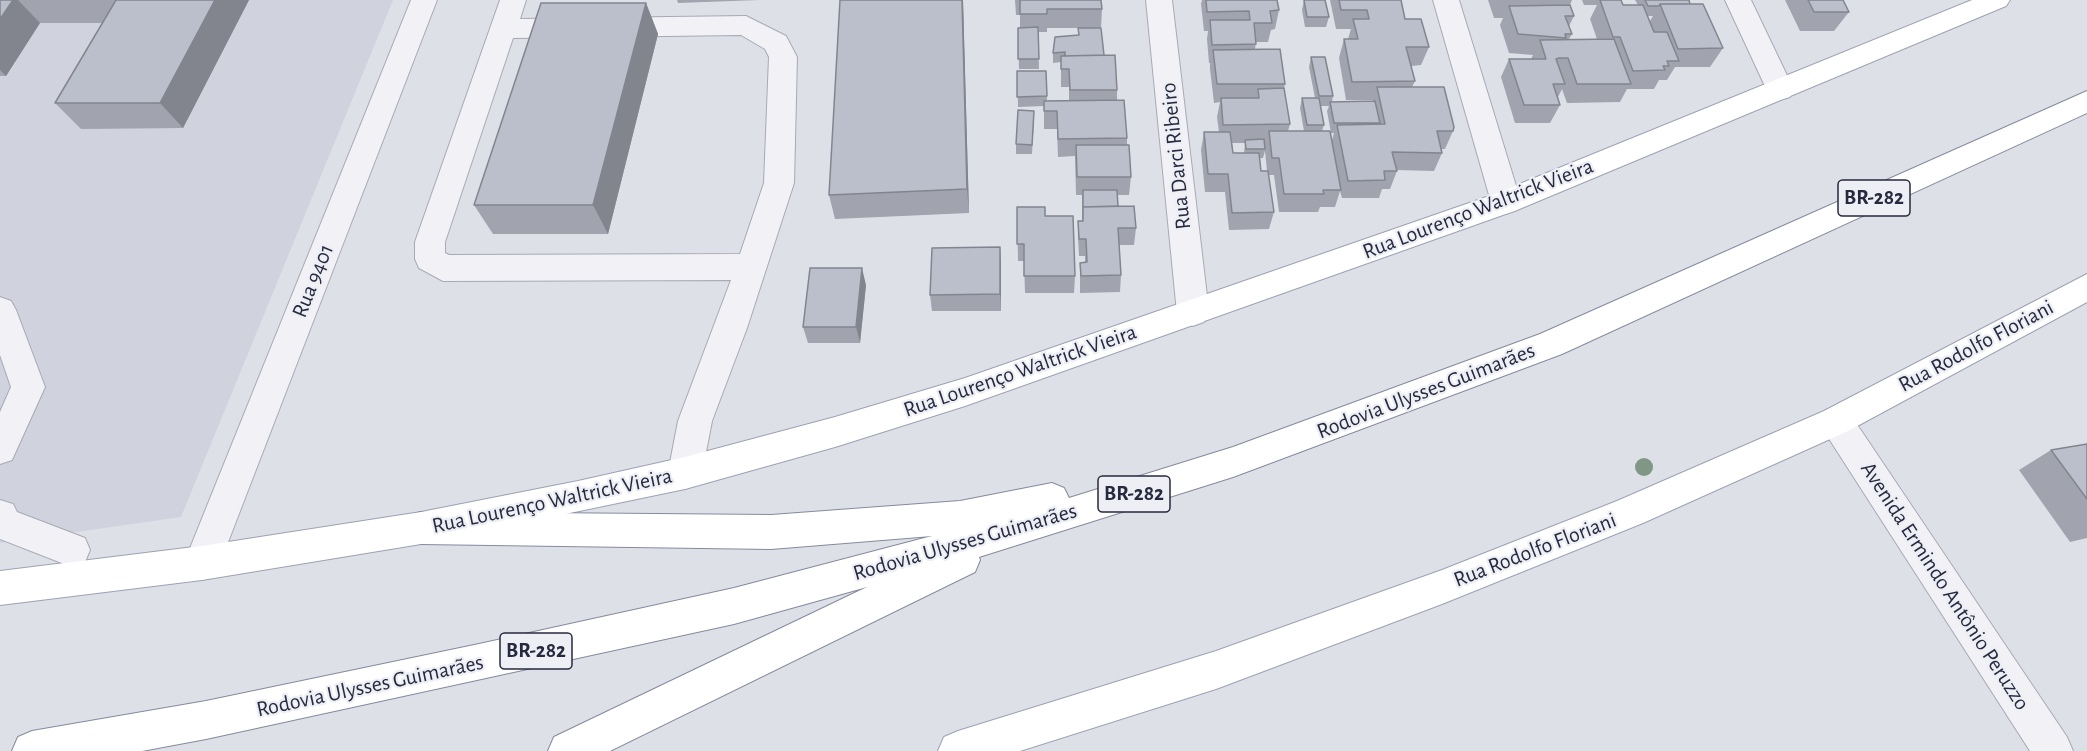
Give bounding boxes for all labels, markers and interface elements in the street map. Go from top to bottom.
street label: Rua Darci Ribeiro [1155,81,1197,231]
street label: Rua Lourenço Waltrick Vieira [1359,153,1597,265]
road number: BR-282 [1838,180,1910,216]
street label: Rua 9401 [286,240,340,322]
street label: Rua Rodolfo Floriani [1894,294,2058,398]
street label: Rua Lourenço Waltrick Vieira [900,319,1140,423]
street label: Rodovia Ulysses Guimarães [1313,337,1539,445]
street label: Avenida Ermindo Antônio Peruzzo [1855,457,2035,715]
street label: Rua Lourenço Waltrick Vieira [430,463,674,539]
road number: BR-282 [1098,476,1170,512]
street label: Rodovia Ulysses Guimarães [850,497,1080,587]
street label: Rua Rodolfo Floriani [1450,507,1620,593]
road number: BR-282 [500,633,572,669]
street label: Rodovia Ulysses Guimarães [254,649,486,723]

